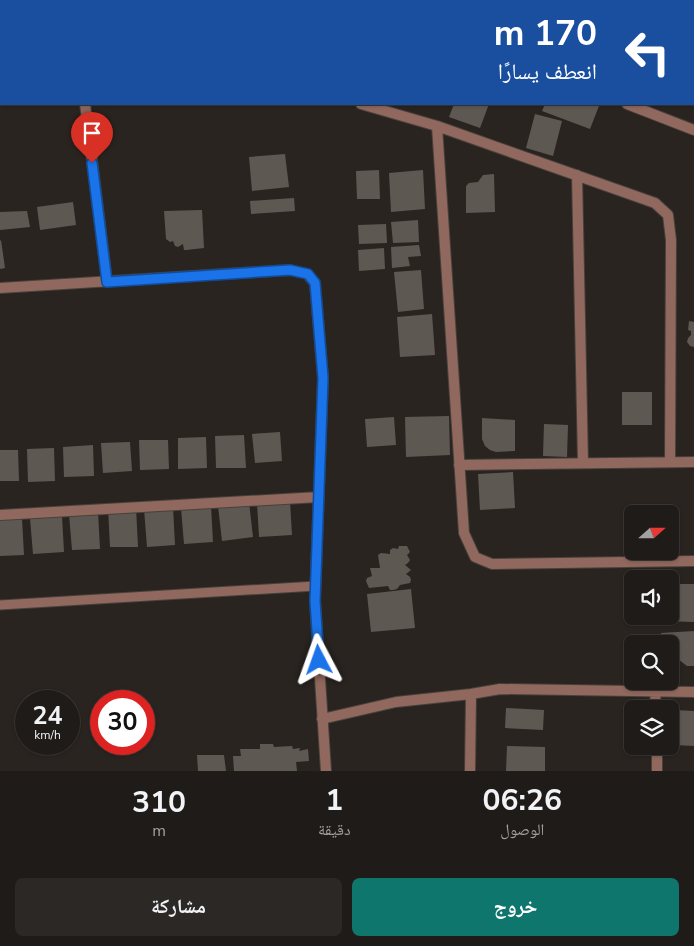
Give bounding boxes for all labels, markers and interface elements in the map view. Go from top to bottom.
text: 170 m [494,10,597,57]
icon: left [615,20,680,85]
text: انعطف يسارًا [498,57,597,87]
pin [71,112,113,163]
icon: arrive [78,119,106,147]
north arrow [624,505,679,560]
map controls [624,505,679,755]
button: sound [624,570,679,625]
position arrow [292,633,344,685]
button: search [624,635,679,690]
speed limit sign: 30 [90,690,155,755]
text: 24 [32,699,63,733]
button: layers [624,700,679,755]
text: km/h [34,727,61,743]
text: 1 [325,780,343,821]
text: 06:26 [483,780,562,821]
text: 310 [132,782,186,823]
text: دقيقة [318,819,351,841]
text: الوصول [500,819,544,841]
text: m [152,820,166,842]
button: مشاركة [15,878,342,936]
button: خروج [352,878,679,936]

